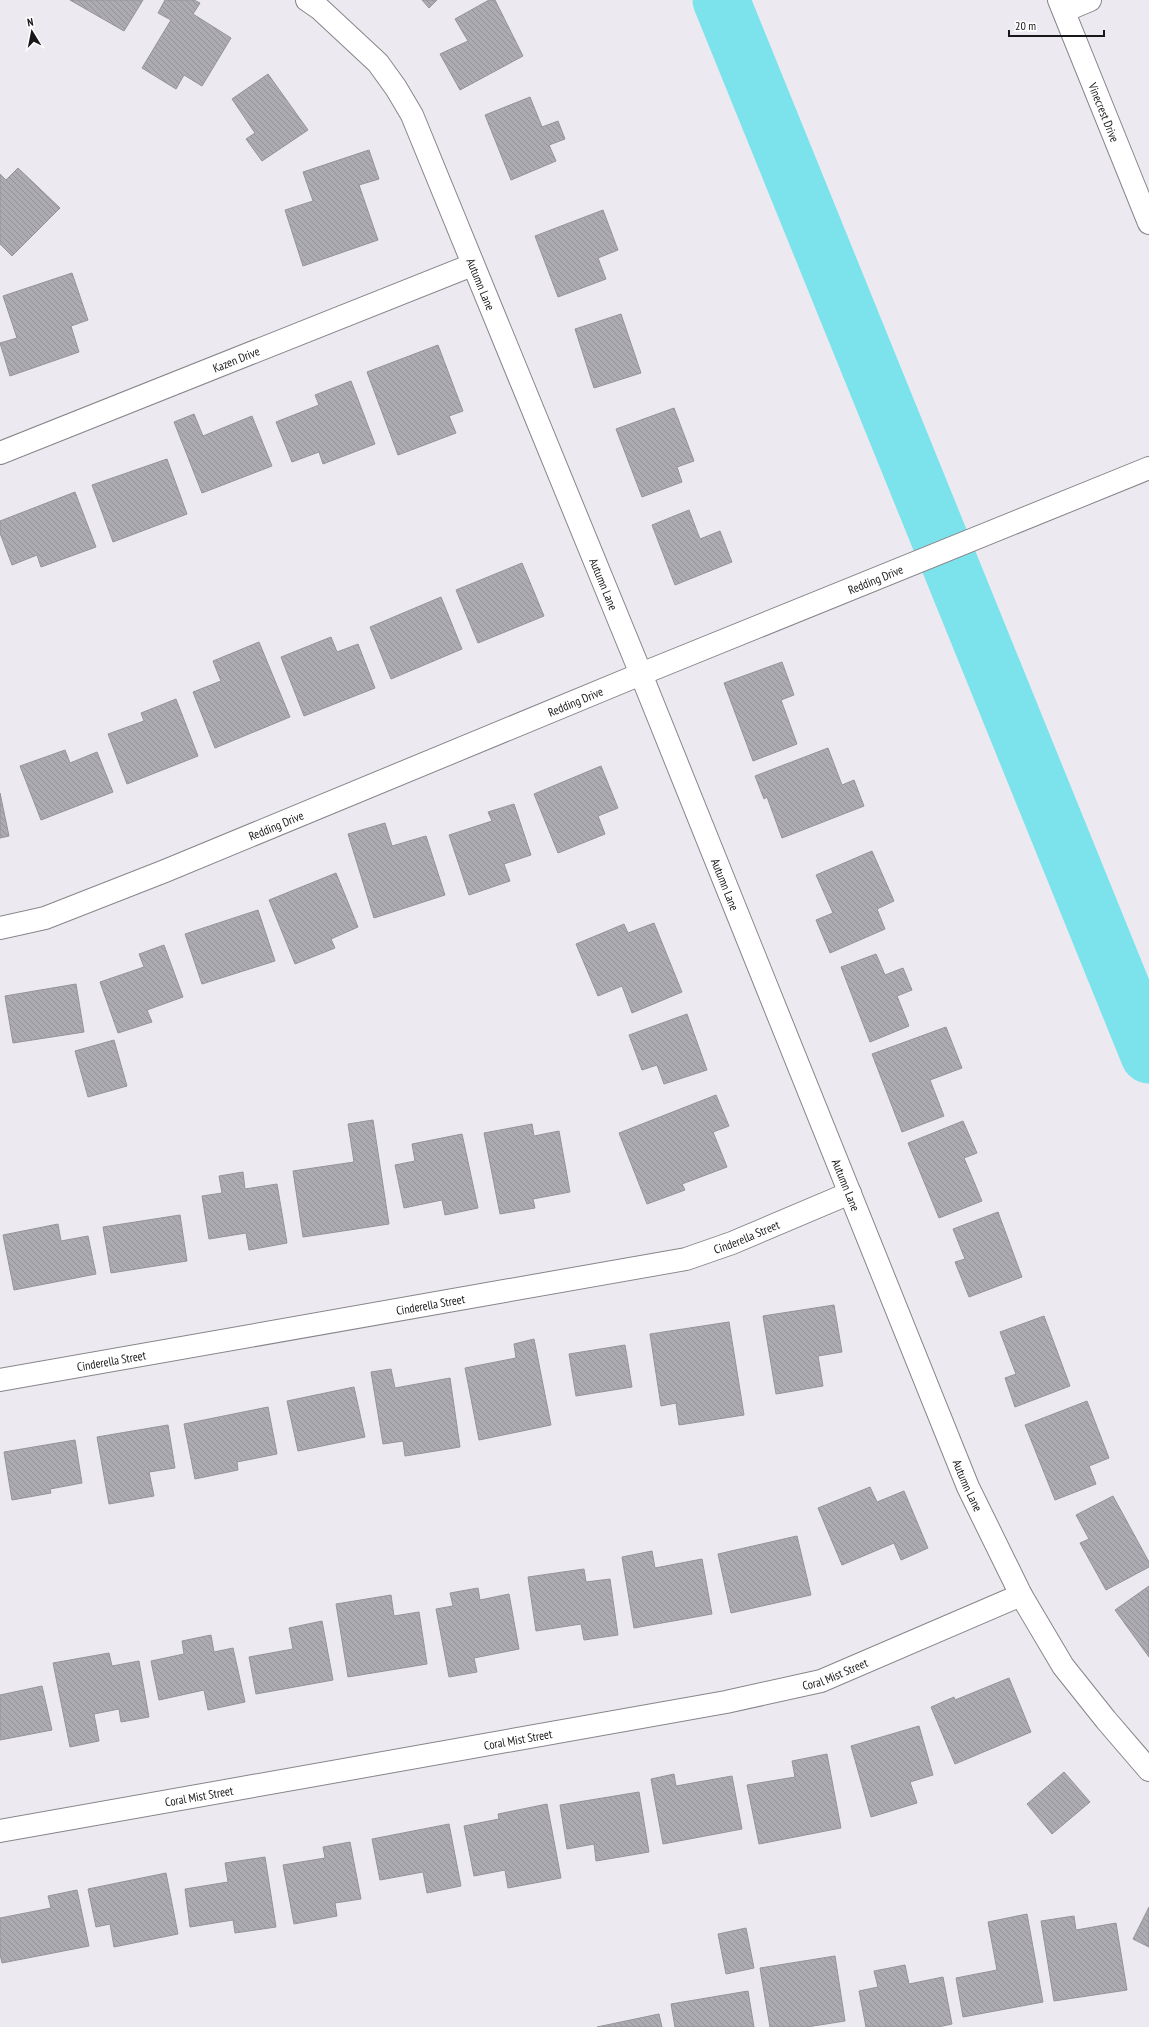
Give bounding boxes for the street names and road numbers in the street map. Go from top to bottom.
street label: Vinecrest Drive [1085,79,1123,144]
street label: Autumn Lane [464,256,499,312]
street label: Kazen Drive [210,343,262,375]
street label: Autumn Lane [587,556,621,612]
street label: Redding Drive [846,561,905,597]
street label: Redding Drive [546,683,605,719]
street label: Redding Drive [246,807,306,843]
street label: Autumn Lane [708,856,743,913]
street label: Autumn Lane [829,1157,864,1213]
street label: Cinderella Street [711,1216,782,1256]
street label: Cinderella Street [395,1291,467,1318]
street label: Cinderella Street [76,1347,148,1374]
street label: Autumn Lane [950,1457,986,1514]
street label: Coral Mist Street [801,1654,870,1692]
street label: Coral Mist Street [483,1725,554,1752]
street label: Coral Mist Street [164,1782,235,1809]

